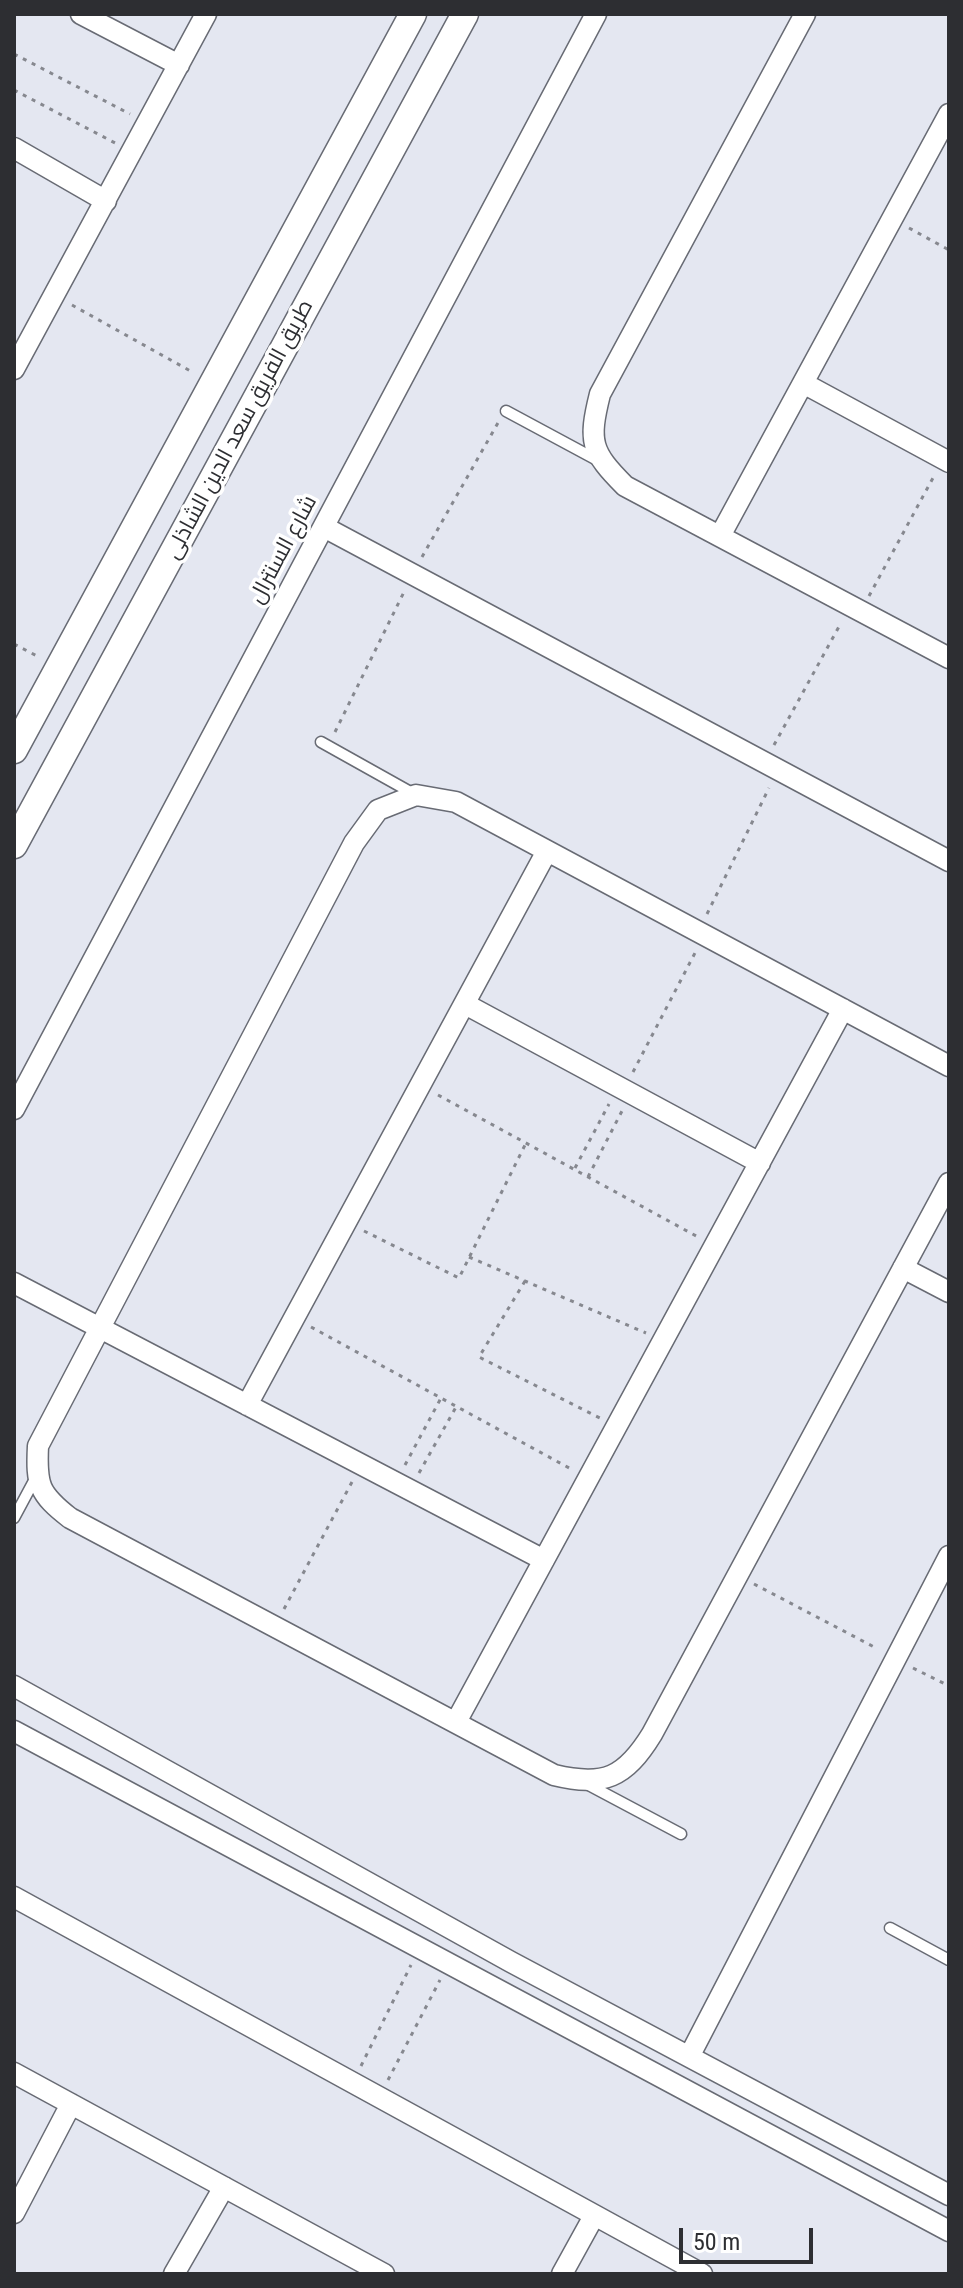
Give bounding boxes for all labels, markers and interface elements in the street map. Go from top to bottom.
street label: طريق الفريق سعد الدين الشاذلى [160,296,320,564]
street label: شارع السنترال [244,491,324,609]
scale bar [683,2212,817,2262]
text: 50 m [693,2228,740,2256]

